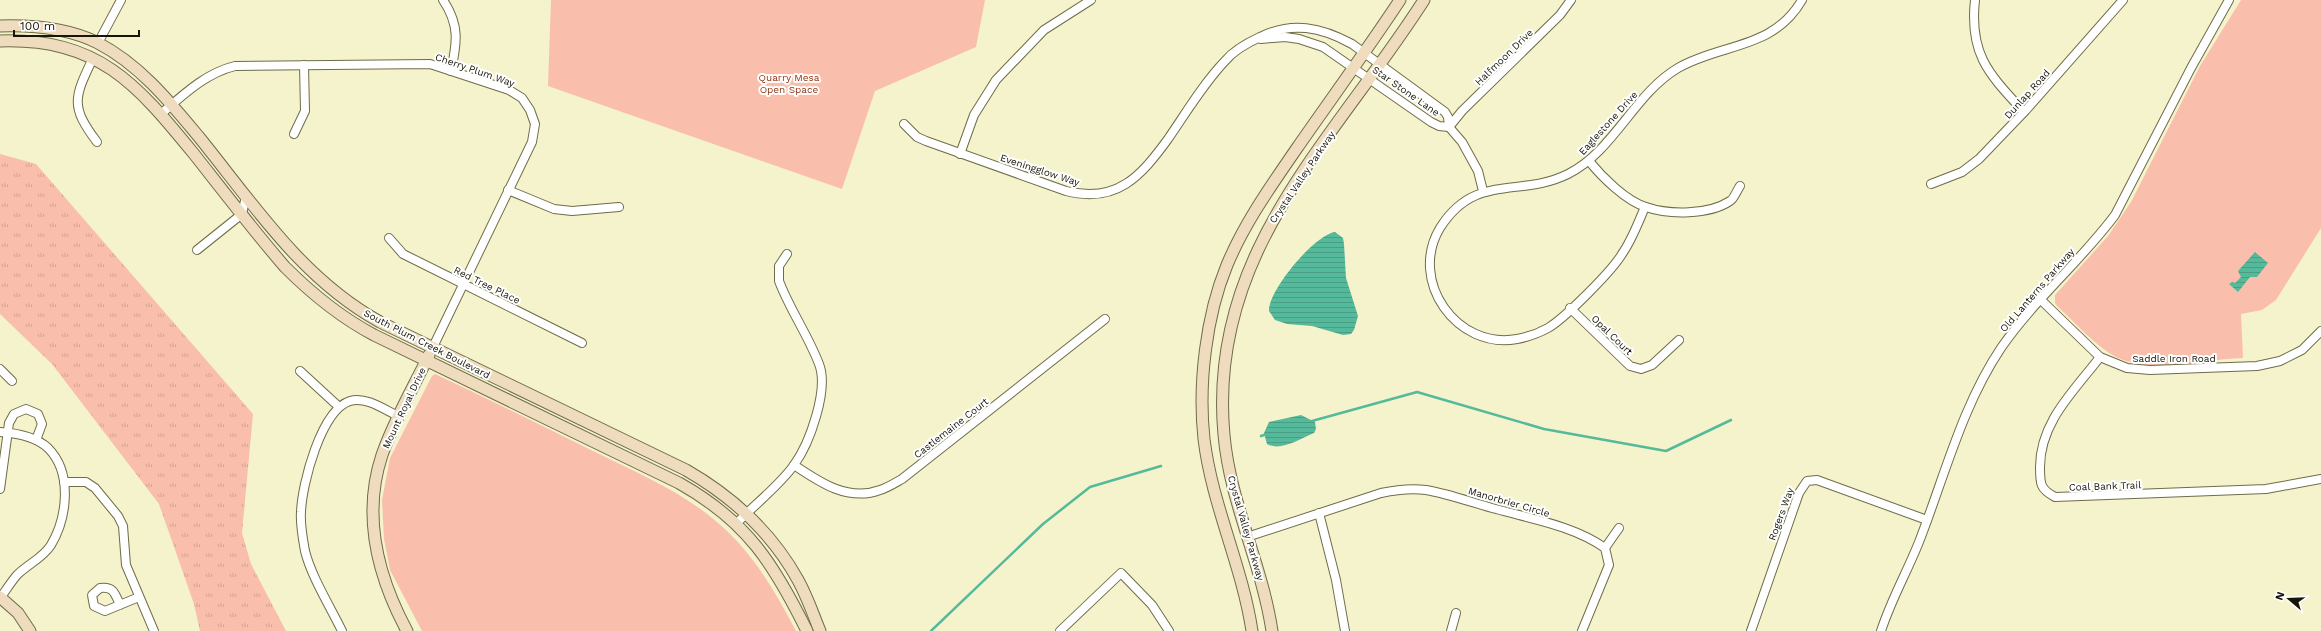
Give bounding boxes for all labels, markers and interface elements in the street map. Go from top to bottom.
scale bar [14,12,139,38]
text: 100 m [20,19,55,33]
street label: Halfmoon Drive [1473,27,1535,87]
street label: Cherry Plum Way [434,51,517,89]
street label: Star Stone Lane [1370,64,1442,118]
street label: Dunlap Road [2002,67,2052,121]
park label: Quarry Mesa Open Space [759,72,820,95]
street label: Eaglestone Drive [1577,89,1640,157]
street label: Crystal Valley Parkway [1267,128,1337,225]
street label: Eveningglow Way [999,152,1082,188]
street label: Old Lanterns Parkway [1998,245,2077,334]
street label: Red Tree Place [452,264,522,306]
street label: South Plum Creek Boulevard [362,307,492,381]
street label: Opal Court [1589,313,1635,358]
street label: Saddle Iron Road [2132,353,2216,364]
street label: Mount Royal Drive [380,365,428,450]
street label: Castlemaine Court [912,395,991,460]
street label: Crystal Valley Parkway [1226,474,1266,583]
street label: Coal Bank Trail [2069,479,2141,493]
street label: Manorbrier Circle [1467,485,1551,519]
street label: Rogers Way [1766,485,1796,542]
north arrow [2269,579,2309,619]
text: N [2273,590,2287,602]

